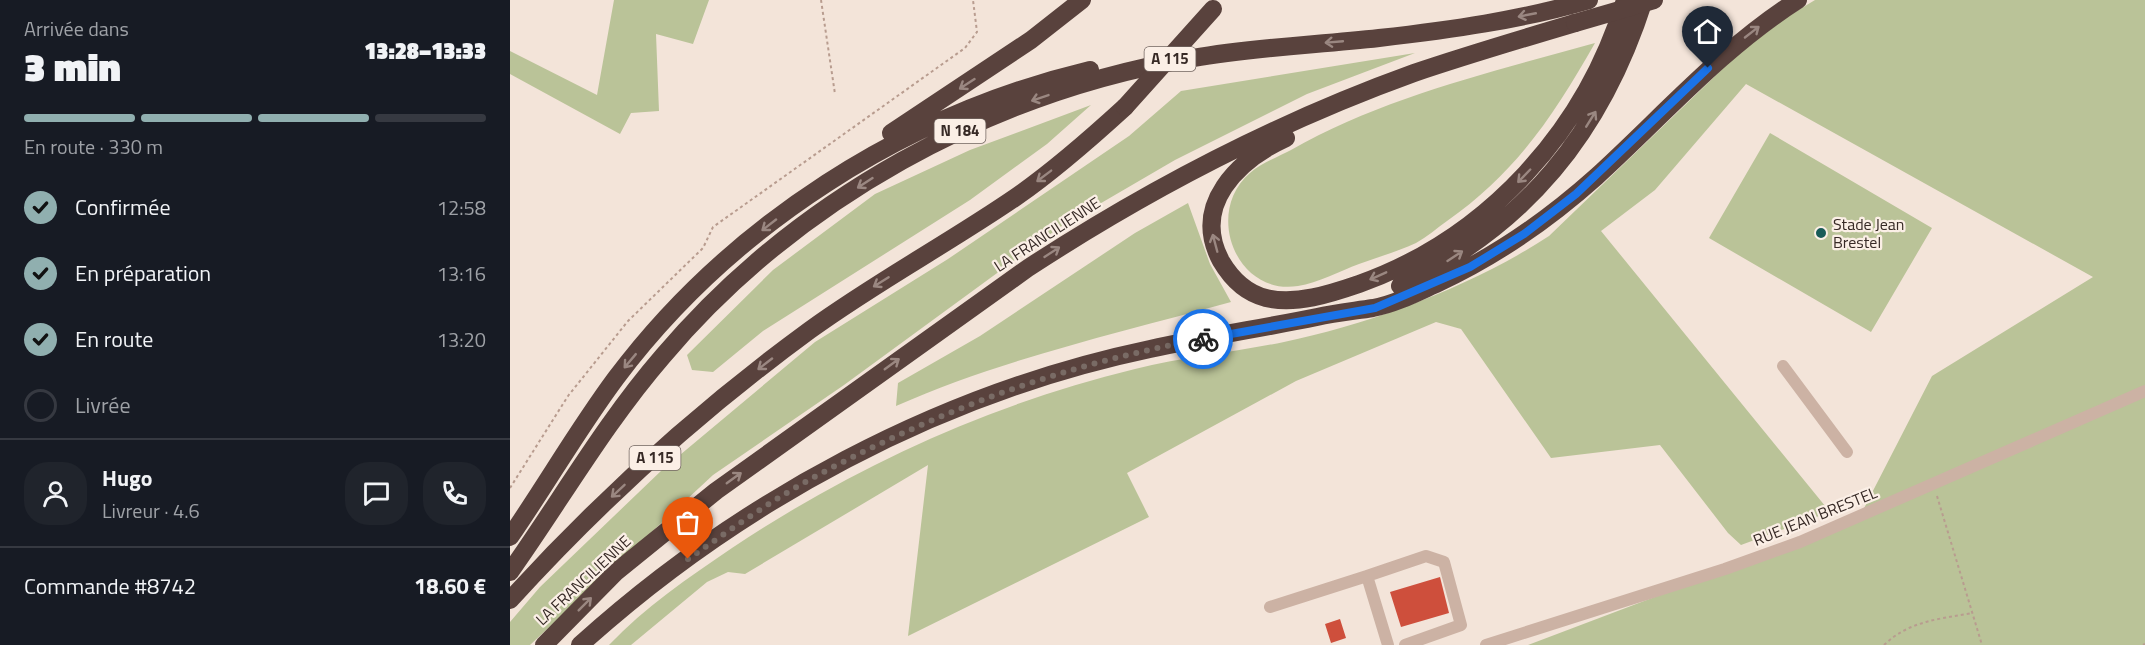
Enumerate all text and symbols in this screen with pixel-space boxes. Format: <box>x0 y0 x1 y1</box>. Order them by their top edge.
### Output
pin <box>1682 6 1733 68</box>
one-way arrow <box>1518 10 1537 21</box>
text: Arrivée dans <box>24 13 129 44</box>
icon: home <box>1691 15 1724 48</box>
one-way arrow <box>1743 26 1759 39</box>
text: 13:28–13:33 <box>364 34 486 68</box>
text: 3 min <box>24 37 121 96</box>
one-way arrow <box>1324 37 1344 48</box>
road number: A 115 <box>1144 47 1196 71</box>
one-way arrow <box>959 78 975 90</box>
one-way arrow <box>1031 93 1050 104</box>
one-way arrow <box>1586 111 1598 128</box>
road number: N 184 <box>934 119 986 143</box>
text: En route · 330 m <box>24 131 163 162</box>
one-way arrow <box>1517 169 1531 184</box>
one-way arrow <box>1037 170 1053 182</box>
one-way arrow <box>857 177 874 189</box>
text: Confirmée <box>75 190 171 224</box>
street label: LA FRANCILIENNE <box>989 190 1105 278</box>
icon: check <box>24 191 57 224</box>
text: 12:58 <box>437 192 486 223</box>
place label: Stade Jean Brestel <box>1833 212 1904 254</box>
one-way arrow <box>761 219 777 231</box>
marker: Stade Jean Brestel <box>1814 226 1828 240</box>
one-way arrow <box>1209 234 1220 253</box>
one-way arrow <box>1043 246 1059 258</box>
one-way arrow <box>1447 250 1464 263</box>
text: En préparation <box>75 256 211 290</box>
icon: check <box>24 257 57 290</box>
text: 13:16 <box>437 258 486 289</box>
one-way arrow <box>1370 271 1388 282</box>
one-way arrow <box>873 277 890 289</box>
courier <box>1173 309 1233 369</box>
text: En route <box>75 322 153 356</box>
icon: check <box>24 323 57 356</box>
icon: bike <box>1187 323 1220 356</box>
text: 13:20 <box>437 324 486 355</box>
one-way arrow <box>623 353 637 368</box>
one-way arrow <box>757 357 773 370</box>
one-way arrow <box>884 358 900 371</box>
text: Livrée <box>75 388 131 422</box>
road number: A 115 <box>630 446 680 470</box>
text: Hugo <box>102 461 153 495</box>
button: person <box>24 462 87 525</box>
button: chat <box>345 462 408 525</box>
button: phone <box>423 462 486 525</box>
one-way arrow <box>725 472 741 485</box>
street label: RUE JEAN BRESTEL <box>1749 480 1881 552</box>
one-way arrow <box>610 484 625 499</box>
text: Livreur · 4.6 <box>102 495 200 526</box>
pin <box>662 497 713 559</box>
icon: bag <box>671 506 704 539</box>
street label: LA FRANCILIENNE <box>530 529 636 631</box>
text: Commande #8742 <box>24 569 196 603</box>
text: 18.60 € <box>414 569 486 603</box>
one-way arrow <box>577 596 592 611</box>

